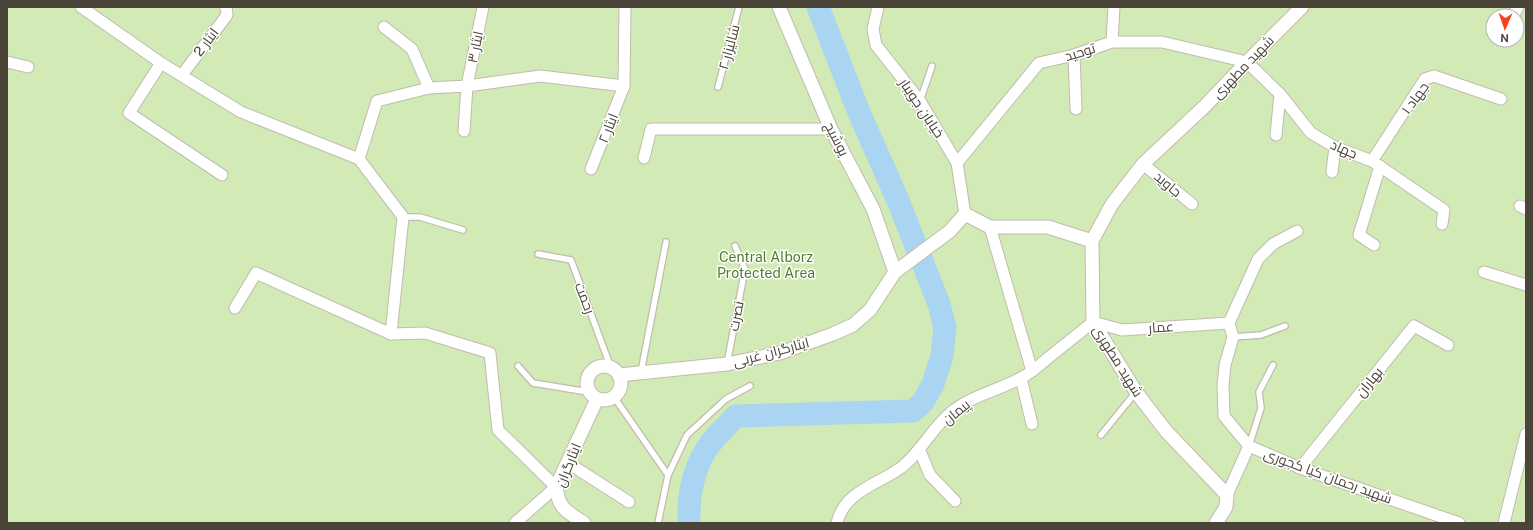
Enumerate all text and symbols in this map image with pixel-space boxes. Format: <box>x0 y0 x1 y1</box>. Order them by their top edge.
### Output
north arrow <box>1485 8 1525 48</box>
street label: شالیزار ۲ <box>715 23 743 71</box>
street label: ایثار 2 <box>190 25 222 59</box>
street label: ایثار ۳ <box>464 30 486 64</box>
street label: شهید مطهری <box>1209 32 1277 102</box>
text: N <box>1500 32 1509 44</box>
street label: توحید <box>1063 40 1098 64</box>
street label: خیابان جویبار <box>896 74 948 141</box>
street label: جهاد ۱ <box>1398 79 1432 117</box>
street label: ایثار ۲ <box>595 111 621 145</box>
street label: یوشیج <box>821 119 852 159</box>
street label: جهاد <box>1328 136 1360 162</box>
street label: جاوید <box>1151 168 1185 200</box>
park label: Central Alborz Protected Area <box>717 249 815 281</box>
street label: رحمت <box>572 280 598 316</box>
street label: نصرت <box>725 300 747 332</box>
street label: عمار <box>1147 318 1174 336</box>
street label: شهید مطهری <box>1090 322 1146 400</box>
street label: ایثارگران غربی <box>731 334 811 370</box>
street label: بهاران <box>1352 364 1386 400</box>
street label: پیمان <box>939 396 974 429</box>
street label: ایثارگران <box>552 441 584 489</box>
street label: شهید رحمان کیا کجوری <box>1262 445 1394 507</box>

